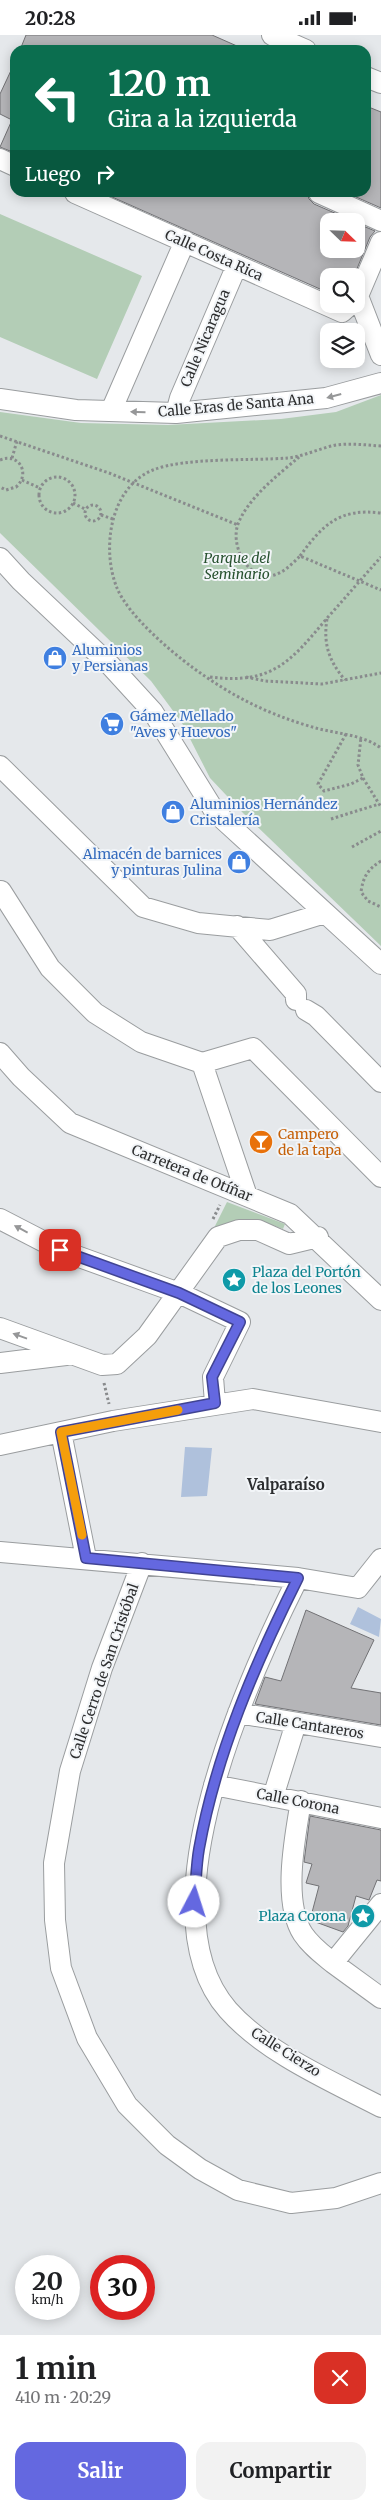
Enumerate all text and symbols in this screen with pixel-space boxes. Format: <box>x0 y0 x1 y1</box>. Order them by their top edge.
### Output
text: 20:28 <box>25 6 76 30</box>
text: 120 m <box>108 62 211 106</box>
icon: left <box>25 65 90 130</box>
text: Gira a la izquierda <box>108 105 297 133</box>
icon: right <box>91 160 119 188</box>
text: Luego <box>25 162 81 186</box>
north arrow <box>320 213 365 257</box>
map controls <box>320 213 365 368</box>
street label: Calle Costa Rica <box>162 225 266 285</box>
button: search <box>320 268 365 313</box>
street label: Calle Nicaragua <box>176 286 234 390</box>
button: layers <box>320 323 365 368</box>
street label: Calle Eras de Santa Ana <box>157 389 315 421</box>
one-way arrow <box>326 392 341 400</box>
one-way arrow <box>129 408 145 416</box>
park label: Parque del Seminario <box>204 549 270 583</box>
place label: Aluminios y Persianas <box>71 641 148 675</box>
shop icon: Aluminios y Persianas <box>42 645 68 671</box>
place label: Gámez Mellado "Aves y Huevos" <box>130 707 237 741</box>
supermarket icon: Gámez Mellado "Aves y Huevos" <box>99 711 125 737</box>
place label: Aluminios Hernández Cristalería <box>189 795 338 829</box>
shop icon: Aluminios Hernández Cristalería <box>160 799 186 825</box>
place label: Almacén de barnices y pinturas Julina <box>82 845 222 879</box>
shop icon: Almacén de barnices y pinturas Julina <box>226 849 252 875</box>
place label: Campero de la tapa <box>278 1125 342 1159</box>
bar icon: Campero de la tapa <box>248 1129 274 1155</box>
street label: Carretera de Otíñar <box>129 1141 255 1205</box>
one-way arrow <box>14 1225 27 1234</box>
pin <box>39 1229 81 1271</box>
icon: arrive <box>46 1236 74 1264</box>
place label: Plaza del Portón de los Leones <box>252 1263 361 1297</box>
place icon: Plaza del Portón de los Leones <box>221 1267 247 1293</box>
one-way arrow <box>12 1332 27 1340</box>
district label: Valparaíso <box>246 1475 325 1494</box>
street label: Calle Cerro de San Cristóbal <box>65 1580 143 1761</box>
street label: Calle Cantareros <box>255 1708 365 1742</box>
street label: Calle Corona <box>255 1784 341 1818</box>
position arrow <box>167 1875 219 1927</box>
place icon: Plaza Corona <box>350 1903 376 1929</box>
place label: Plaza Corona <box>259 1907 346 1925</box>
street label: Calle Cierzo <box>248 2023 324 2081</box>
speed limit sign: 30 <box>90 2255 155 2320</box>
text: 20 <box>32 2265 63 2297</box>
text: km/h <box>32 2292 63 2307</box>
text: 1 min <box>15 2349 97 2387</box>
button: close <box>314 2352 366 2404</box>
text: 410 m · 20:29 <box>15 2387 111 2407</box>
button: Salir <box>15 2442 186 2500</box>
button: Compartir <box>196 2442 366 2500</box>

